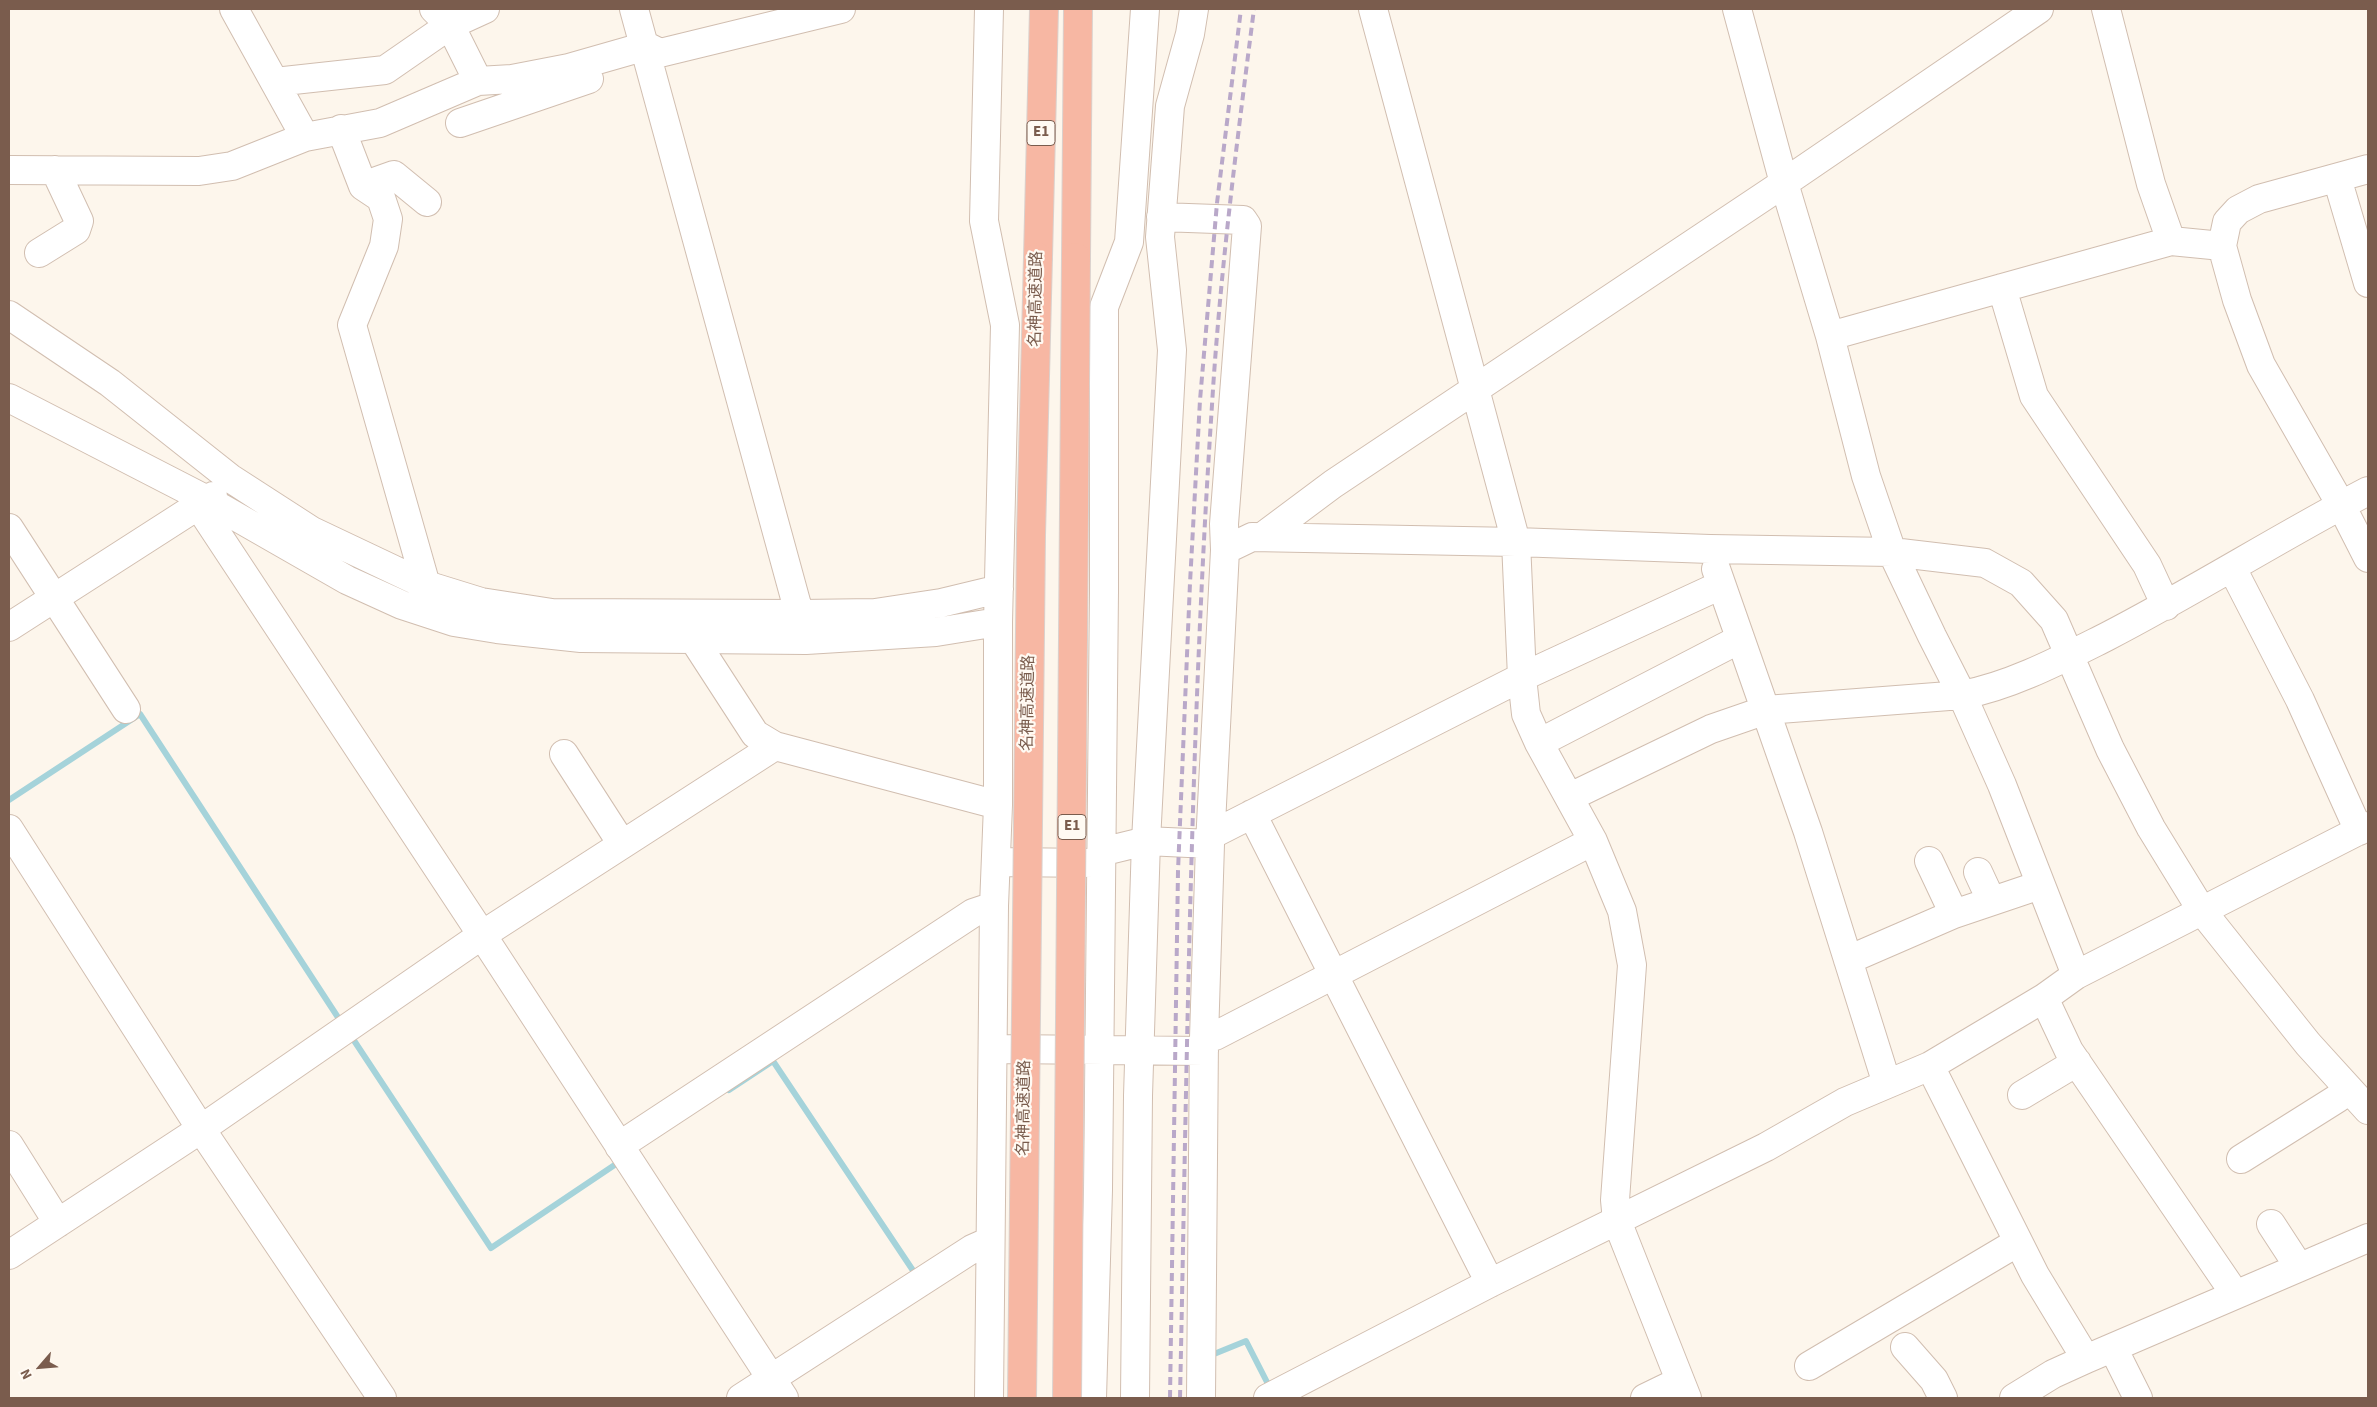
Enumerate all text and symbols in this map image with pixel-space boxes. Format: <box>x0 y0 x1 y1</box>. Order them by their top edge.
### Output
road number: E1 <box>1027 120 1055 146</box>
street label: 名神高速道路 <box>1027 251 1047 347</box>
street label: 名神高速道路 <box>1019 655 1039 751</box>
road number: E1 <box>1058 814 1086 840</box>
street label: 名神高速道路 <box>1015 1060 1035 1156</box>
north arrow <box>15 1342 65 1392</box>
text: N <box>16 1365 38 1382</box>

